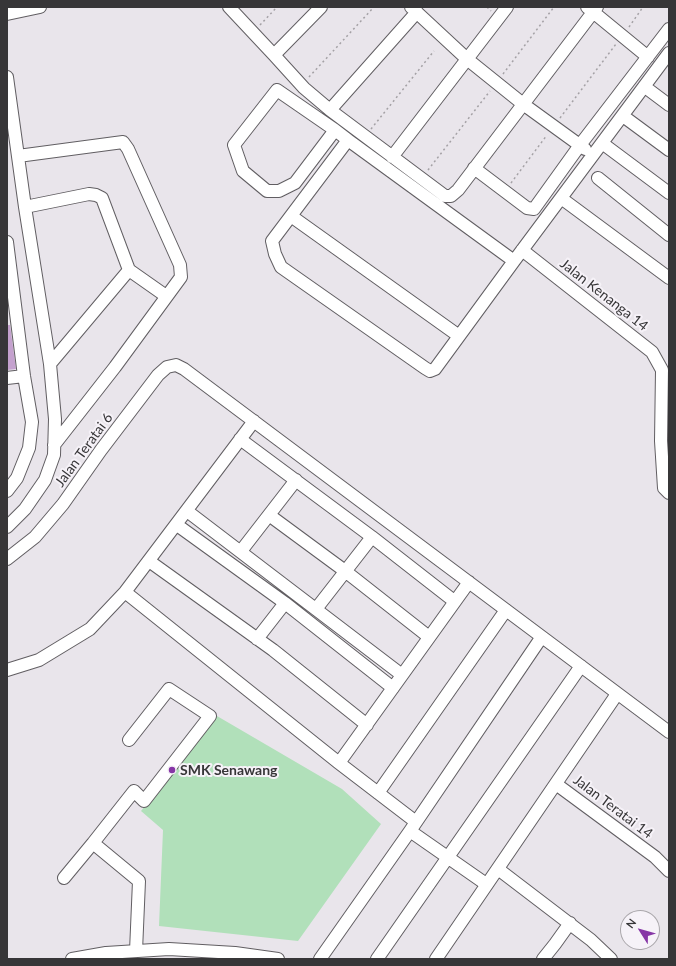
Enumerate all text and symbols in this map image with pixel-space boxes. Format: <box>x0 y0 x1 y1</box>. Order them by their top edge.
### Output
street label: Jalan Kenanga 14 <box>557 255 651 335</box>
street label: Jalan Teratai 6 <box>52 410 116 490</box>
place label: SMK Senawang <box>180 762 278 778</box>
marker: SMK Senawang <box>167 765 177 775</box>
street label: Jalan Teratai 14 <box>570 772 656 842</box>
north arrow <box>620 910 660 950</box>
text: N <box>623 916 639 930</box>

